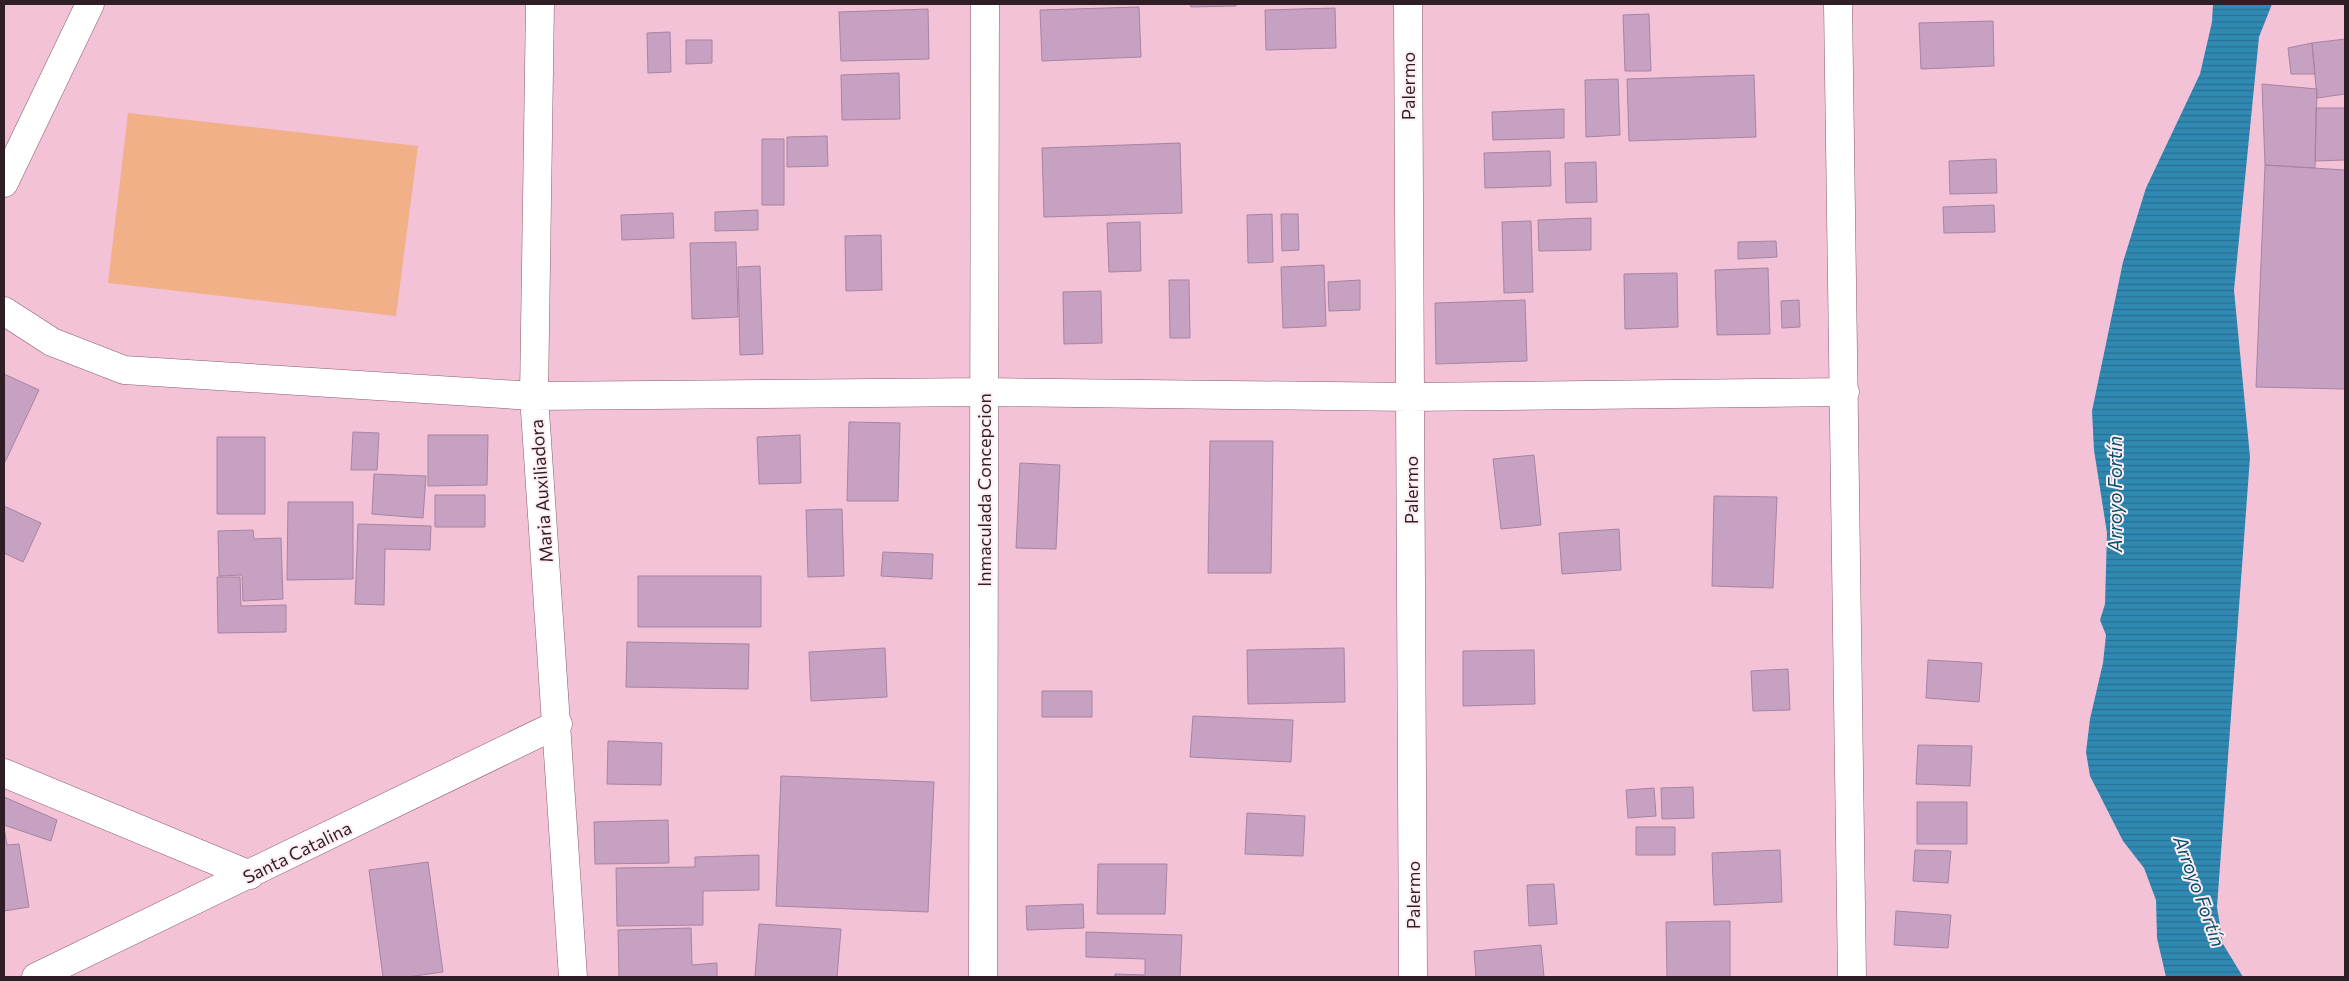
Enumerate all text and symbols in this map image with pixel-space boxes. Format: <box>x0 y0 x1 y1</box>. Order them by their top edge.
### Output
street label: Palermo <box>1397 52 1419 120</box>
street label: Inmaculada Concepcion <box>973 393 995 587</box>
street label: Maria Auxiliadora <box>525 418 557 564</box>
water label: Arroyo Fortín <box>2103 436 2126 553</box>
street label: Palermo <box>1400 456 1422 524</box>
street label: Santa Catalina <box>239 816 355 888</box>
water label: Arroyo Fortín <box>2169 831 2231 950</box>
street label: Palermo <box>1402 861 1424 929</box>

